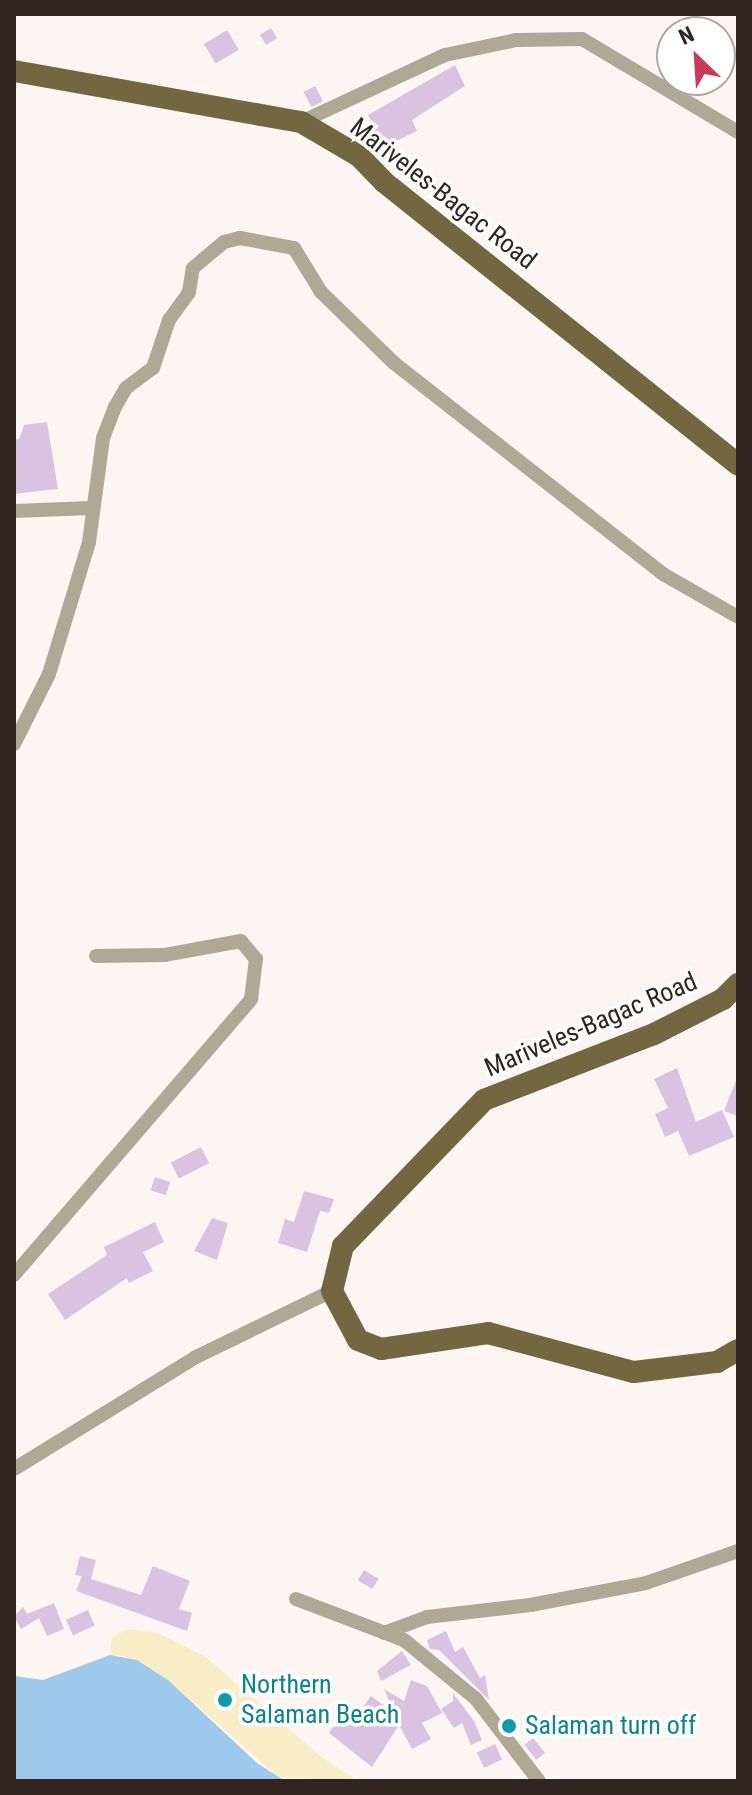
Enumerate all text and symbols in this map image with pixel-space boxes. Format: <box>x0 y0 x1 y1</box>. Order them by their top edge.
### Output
north arrow <box>656 16 736 96</box>
text: N <box>675 21 698 50</box>
street label: Mariveles-Bagac Road <box>344 112 542 276</box>
street label: Mariveles-Bagac Road <box>480 966 702 1084</box>
place label: Northern Salaman Beach <box>241 1669 399 1730</box>
marker: Northern Salaman Beach <box>216 1691 234 1709</box>
place label: Salaman turn off <box>525 1710 696 1742</box>
marker: Salaman turn off <box>500 1717 518 1735</box>

